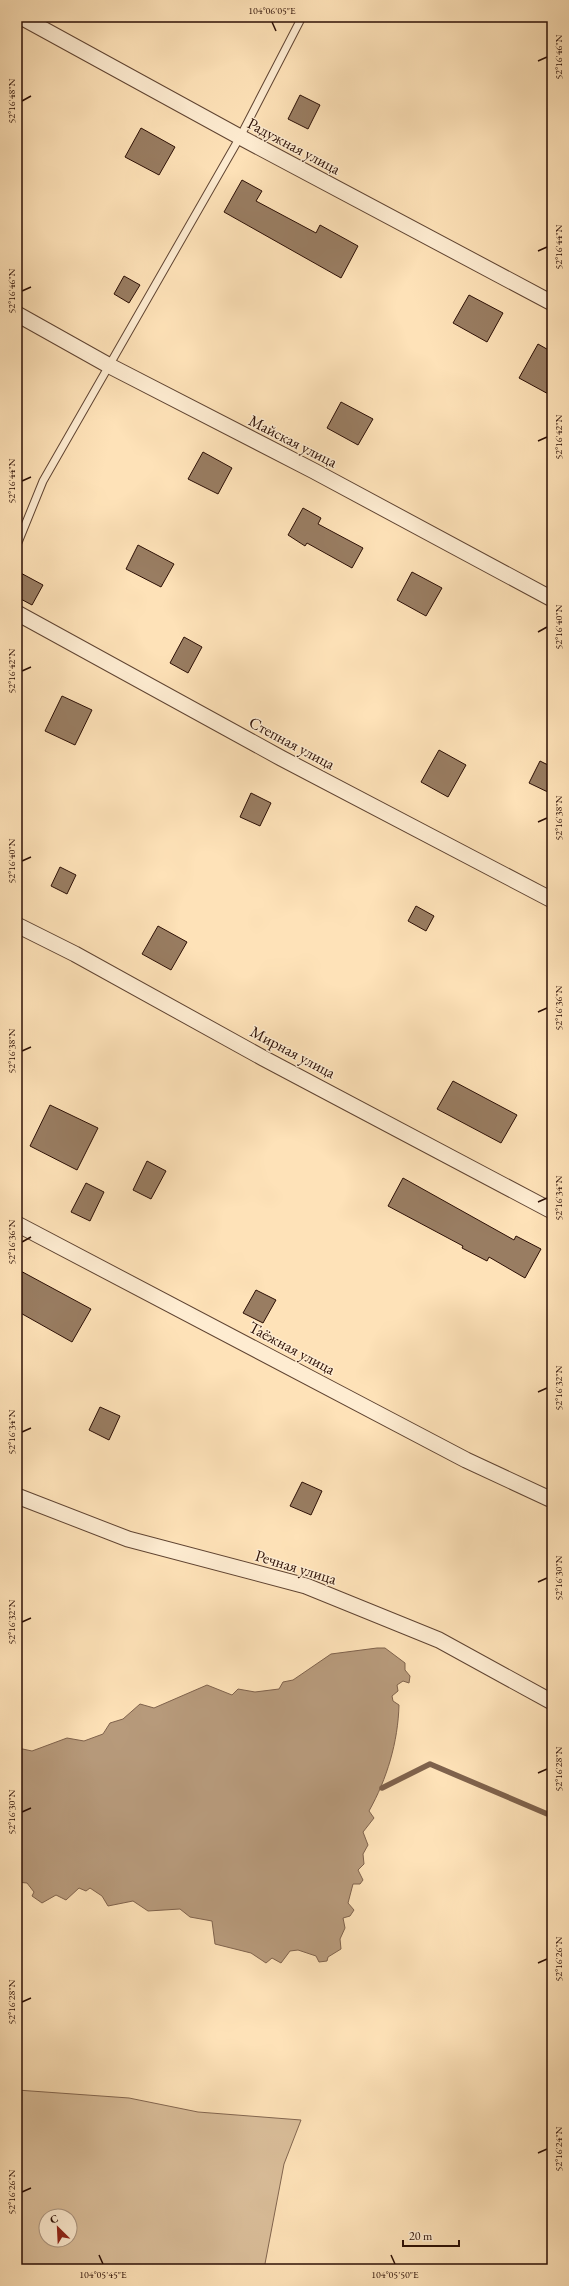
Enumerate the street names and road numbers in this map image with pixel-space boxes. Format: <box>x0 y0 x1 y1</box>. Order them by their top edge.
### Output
street label: Радужная улица <box>244 113 345 180</box>
street label: Майская улица <box>245 410 341 473</box>
street label: Степная улица <box>245 712 339 775</box>
street label: Мирная улица <box>247 1021 340 1084</box>
street label: Таёжная улица <box>245 1316 339 1380</box>
street label: Речная улица <box>253 1545 340 1589</box>

